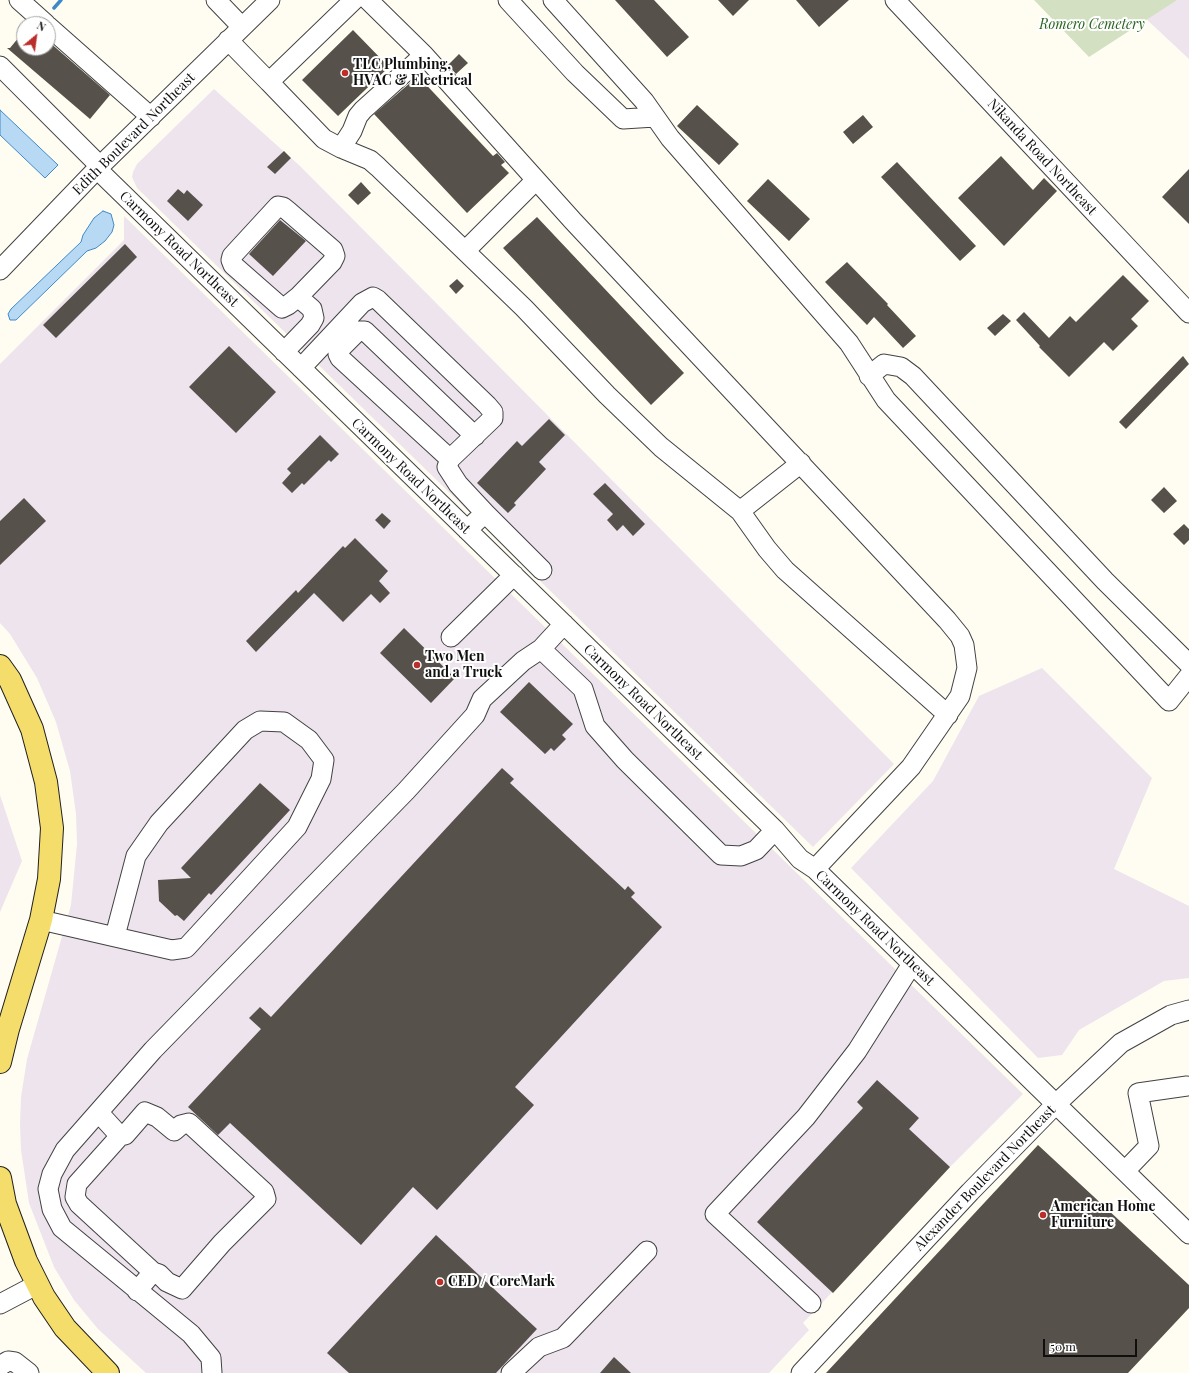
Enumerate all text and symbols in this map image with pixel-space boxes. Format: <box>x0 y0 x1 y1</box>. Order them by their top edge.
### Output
north arrow <box>16 16 56 56</box>
text: N <box>34 17 49 34</box>
park label: Romero Cemetery <box>1039 17 1145 33</box>
place label: TLC Plumbing, HVAC & Electrical <box>353 57 472 90</box>
marker: TLC Plumbing, HVAC & Electrical <box>340 68 350 78</box>
street label: Edith Boulevard Northeast <box>69 69 199 199</box>
street label: Nikanda Road Northeast <box>984 95 1100 219</box>
street label: Carmony Road Northeast <box>116 188 242 310</box>
street label: Carmony Road Northeast <box>348 415 474 537</box>
street label: Carmony Road Northeast <box>580 641 706 763</box>
place label: Two Men and a Truck <box>425 649 503 682</box>
marker: Two Men and a Truck <box>412 660 422 670</box>
street label: Carmony Road Northeast <box>812 867 938 989</box>
street label: Alexander Boulevard Northeast <box>911 1102 1059 1254</box>
place label: American Home Furniture <box>1051 1199 1156 1232</box>
marker: American Home Furniture <box>1038 1210 1048 1220</box>
place label: CED / CoreMark <box>448 1274 555 1290</box>
marker: CED / CoreMark <box>435 1277 445 1287</box>
scale bar <box>1045 1331 1139 1357</box>
text: 50 m <box>1050 1338 1076 1354</box>

